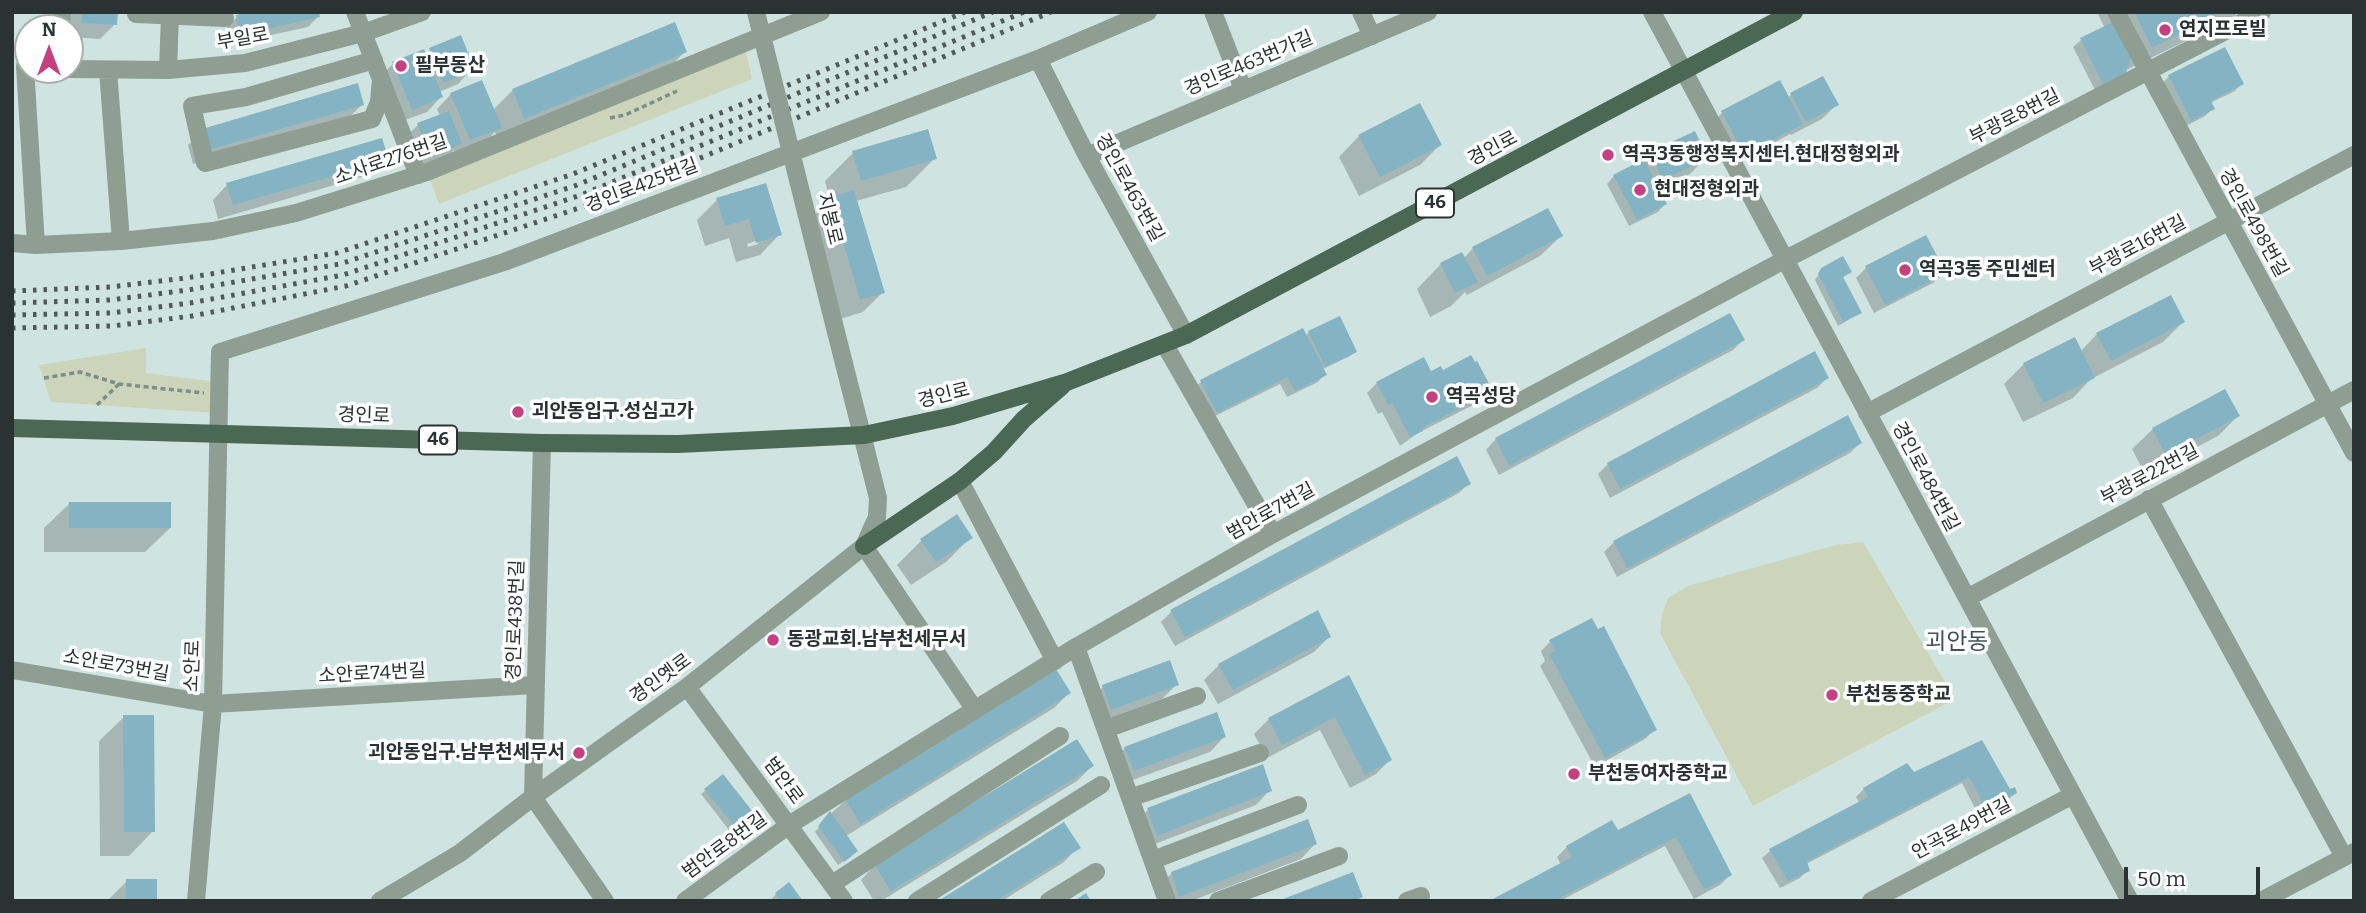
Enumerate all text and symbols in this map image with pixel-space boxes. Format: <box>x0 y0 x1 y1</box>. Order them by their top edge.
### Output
north arrow <box>14 14 84 84</box>
text: N <box>42 18 56 41</box>
place label: 연지프로빌 <box>2179 19 2266 41</box>
marker: 연지프로빌 <box>2157 22 2173 38</box>
street label: 부일로 <box>215 23 271 55</box>
street label: 경인로463번가길 <box>1181 27 1317 101</box>
place label: 필부동산 <box>415 55 485 77</box>
marker: 필부동산 <box>393 58 409 74</box>
street label: 부광로8번길 <box>1966 84 2064 150</box>
street label: 경인로 <box>1464 127 1522 171</box>
street label: 소사로276번길 <box>332 130 450 190</box>
street label: 경인로463번길 <box>1090 130 1168 246</box>
place label: 역곡3동행정복지센터.현대정형외과 <box>1622 144 1900 166</box>
marker: 역곡3동행정복지센터.현대정형외과 <box>1600 147 1616 163</box>
street label: 경인로425번길 <box>582 154 702 218</box>
street label: 경인로498번길 <box>2214 165 2292 281</box>
place label: 현대정형외과 <box>1654 179 1759 201</box>
marker: 현대정형외과 <box>1632 182 1648 198</box>
road number: 46 <box>1416 188 1454 218</box>
street label: 지봉로 <box>812 191 846 247</box>
street label: 부광로16번길 <box>2086 211 2190 281</box>
place label: 역곡3동 주민센터 <box>1919 259 2056 281</box>
marker: 역곡3동 주민센터 <box>1897 262 1913 278</box>
street label: 경인로 <box>916 379 972 413</box>
place label: 역곡성당 <box>1446 386 1516 408</box>
marker: 역곡성당 <box>1424 389 1440 405</box>
place label: 괴안동입구.성심고가 <box>532 401 694 423</box>
street label: 경인로 <box>337 404 391 428</box>
marker: 괴안동입구.성심고가 <box>510 404 526 420</box>
street label: 경인로484번길 <box>1887 418 1963 536</box>
road number: 46 <box>419 426 457 454</box>
street label: 부광로22번길 <box>2097 440 2203 510</box>
street label: 범안로7번길 <box>1223 479 1319 545</box>
street label: 경인로438번길 <box>502 559 530 681</box>
place label: 동광교회.남부천세무서 <box>787 629 966 651</box>
district label: 괴안동 <box>1925 629 1989 657</box>
marker: 동광교회.남부천세무서 <box>765 632 781 648</box>
street label: 소안로 <box>181 639 205 693</box>
street label: 소안로73번길 <box>61 645 171 687</box>
street label: 경인옛로 <box>626 649 696 709</box>
street label: 소안로74번길 <box>318 660 426 688</box>
place label: 부천동중학교 <box>1846 684 1951 706</box>
marker: 부천동중학교 <box>1824 687 1840 703</box>
place label: 괴안동입구.남부천세무서 <box>368 742 565 764</box>
marker: 괴안동입구.남부천세무서 <box>571 745 587 761</box>
street label: 범안로 <box>758 753 808 809</box>
place label: 부천동여자중학교 <box>1588 763 1728 785</box>
marker: 부천동여자중학교 <box>1566 766 1582 782</box>
street label: 안곡로49번길 <box>1908 793 2016 865</box>
street label: 범안로8번길 <box>678 808 772 884</box>
scale bar <box>2128 853 2264 897</box>
text: 50 m <box>2137 866 2186 892</box>

